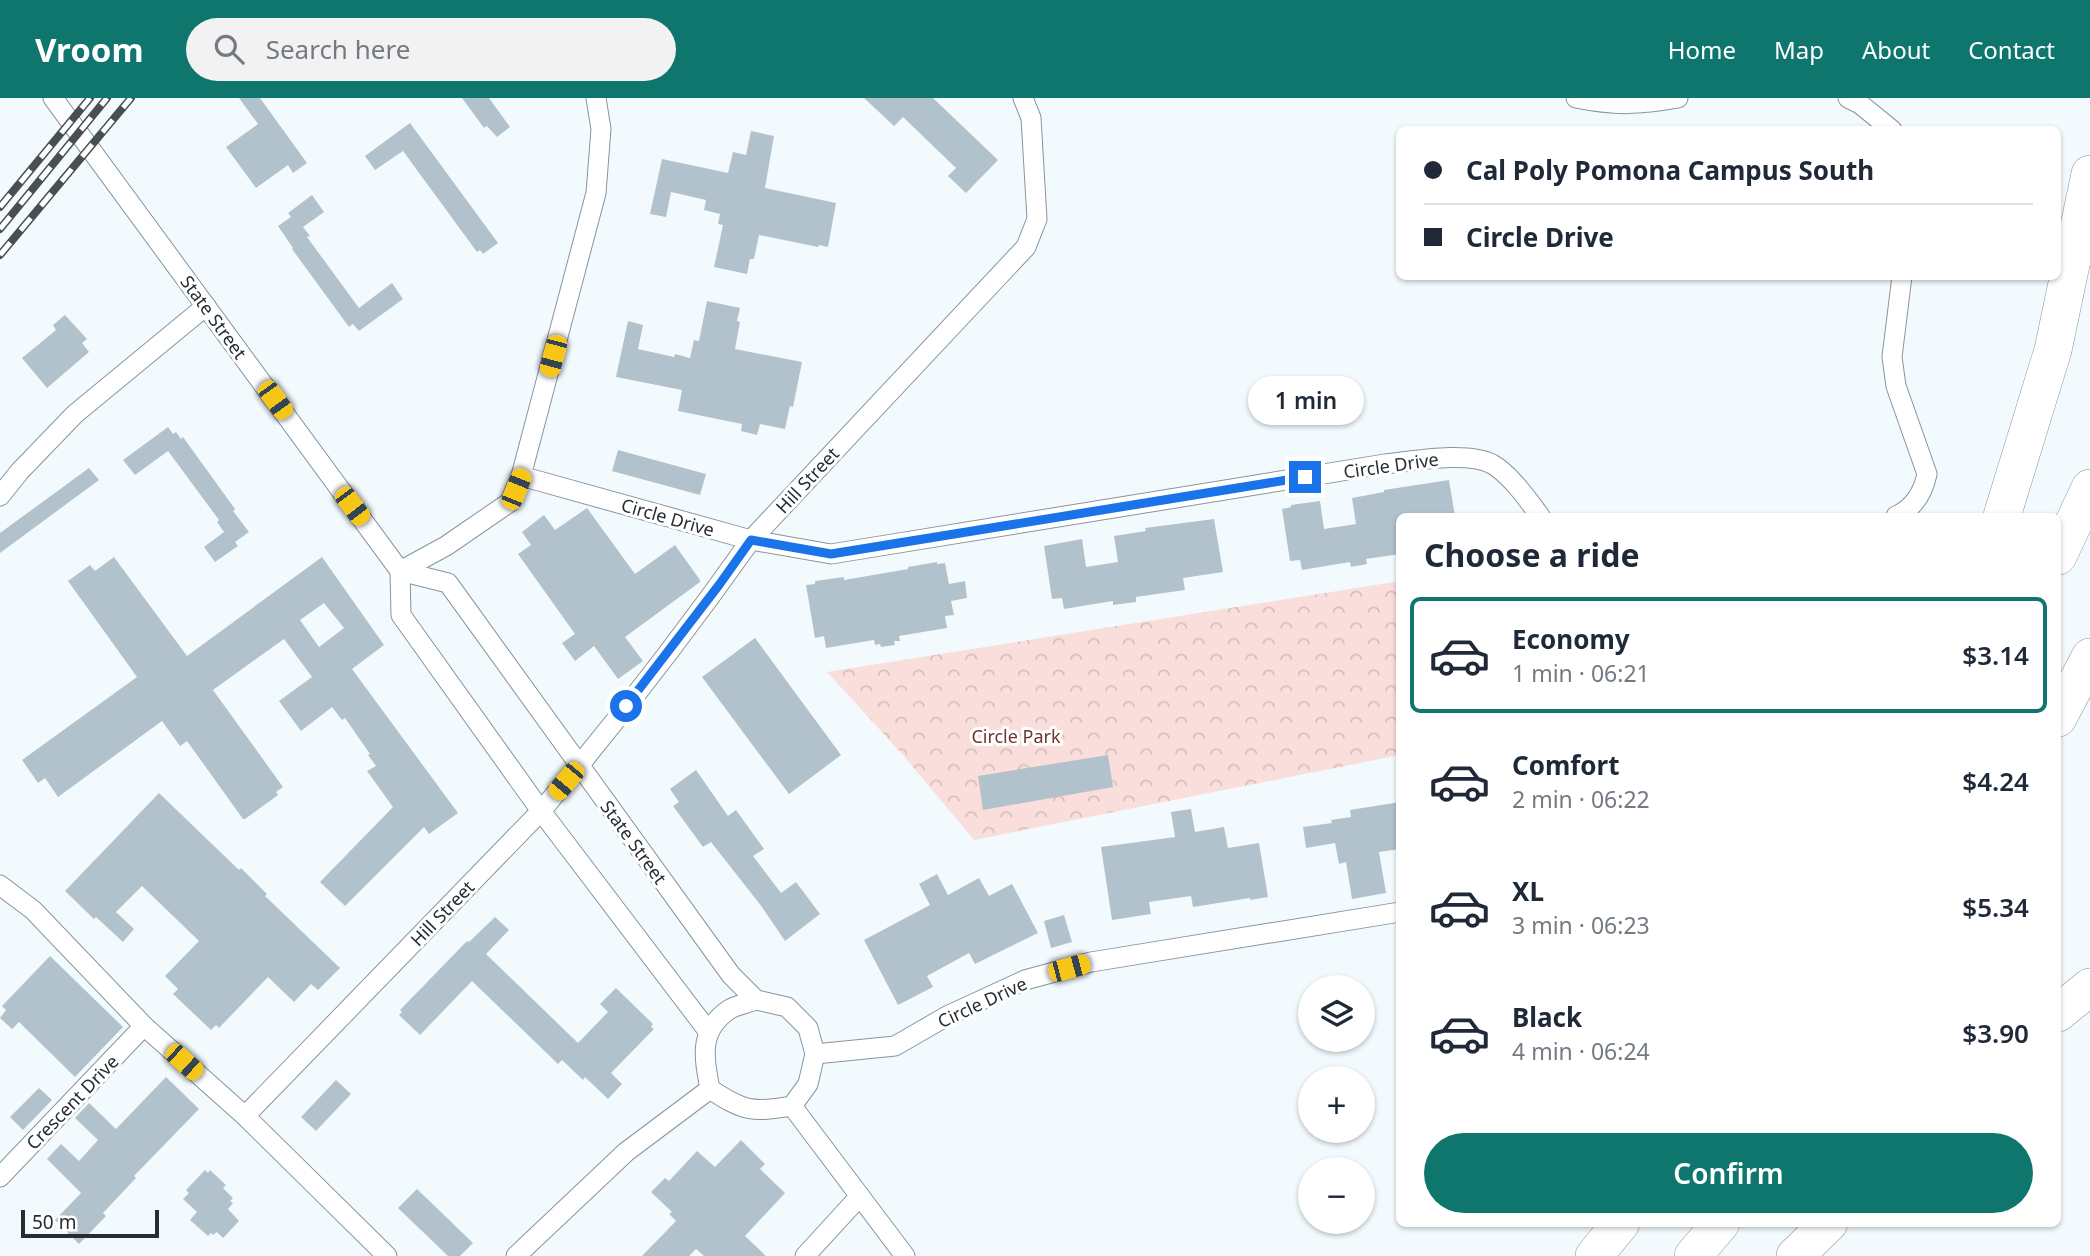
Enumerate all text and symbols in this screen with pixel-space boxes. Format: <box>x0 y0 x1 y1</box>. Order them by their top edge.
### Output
search box <box>186 18 676 81</box>
text: Vroom <box>35 27 144 72</box>
icon: search <box>210 30 248 68</box>
text: Search here <box>266 31 410 67</box>
text: Home <box>1668 33 1736 66</box>
text: Map <box>1774 33 1824 66</box>
text: About <box>1862 33 1930 66</box>
text: Contact <box>1968 33 2055 66</box>
text: Cal Poly Pomona Campus South <box>1466 152 1874 188</box>
text: Circle Drive <box>1466 219 1614 255</box>
street label: State Street <box>175 270 253 364</box>
car <box>538 333 569 379</box>
callout: 1 min <box>1247 376 1363 424</box>
car <box>255 377 296 423</box>
text: 1 min <box>1275 384 1337 416</box>
street label: Hill Street <box>770 441 844 518</box>
street label: Circle Drive <box>1342 446 1440 484</box>
route end <box>1289 461 1321 493</box>
car <box>499 466 534 512</box>
car <box>331 483 374 529</box>
street label: Circle Drive <box>619 492 717 542</box>
text: Choose a ride <box>1424 533 1640 576</box>
text: Economy <box>1512 621 1630 657</box>
icon: car <box>1428 624 1491 687</box>
text: $3.14 <box>1962 637 2029 673</box>
text: 1 min · 06:21 <box>1512 657 1650 689</box>
route start <box>610 690 642 722</box>
park label: Circle Park <box>971 724 1061 748</box>
text: Comfort <box>1512 747 1620 783</box>
icon: car <box>1428 750 1491 813</box>
car <box>545 758 588 804</box>
text: $4.24 <box>1962 763 2029 799</box>
text: 2 min · 06:22 <box>1512 783 1650 815</box>
street label: State Street <box>595 795 673 889</box>
text: XL <box>1512 873 1544 909</box>
street label: Hill Street <box>405 875 480 951</box>
icon: car <box>1428 876 1491 939</box>
text: $5.34 <box>1962 889 2029 925</box>
text: 3 min · 06:23 <box>1512 909 1650 941</box>
car <box>1046 952 1093 984</box>
street label: Circle Drive <box>934 971 1030 1033</box>
map controls <box>1298 975 1375 1234</box>
button: layers <box>1298 975 1375 1052</box>
text: Black <box>1512 999 1582 1035</box>
icon: car <box>1428 1002 1491 1065</box>
text: $3.90 <box>1962 1015 2029 1051</box>
text: 4 min · 06:24 <box>1512 1035 1650 1067</box>
car <box>162 1040 207 1084</box>
street label: Crescent Drive <box>21 1049 123 1155</box>
button: + <box>1298 1066 1375 1143</box>
button: Confirm <box>1424 1133 2033 1213</box>
button: − <box>1298 1157 1375 1234</box>
scale bar <box>21 1207 159 1239</box>
text: 50 m <box>32 1209 76 1235</box>

